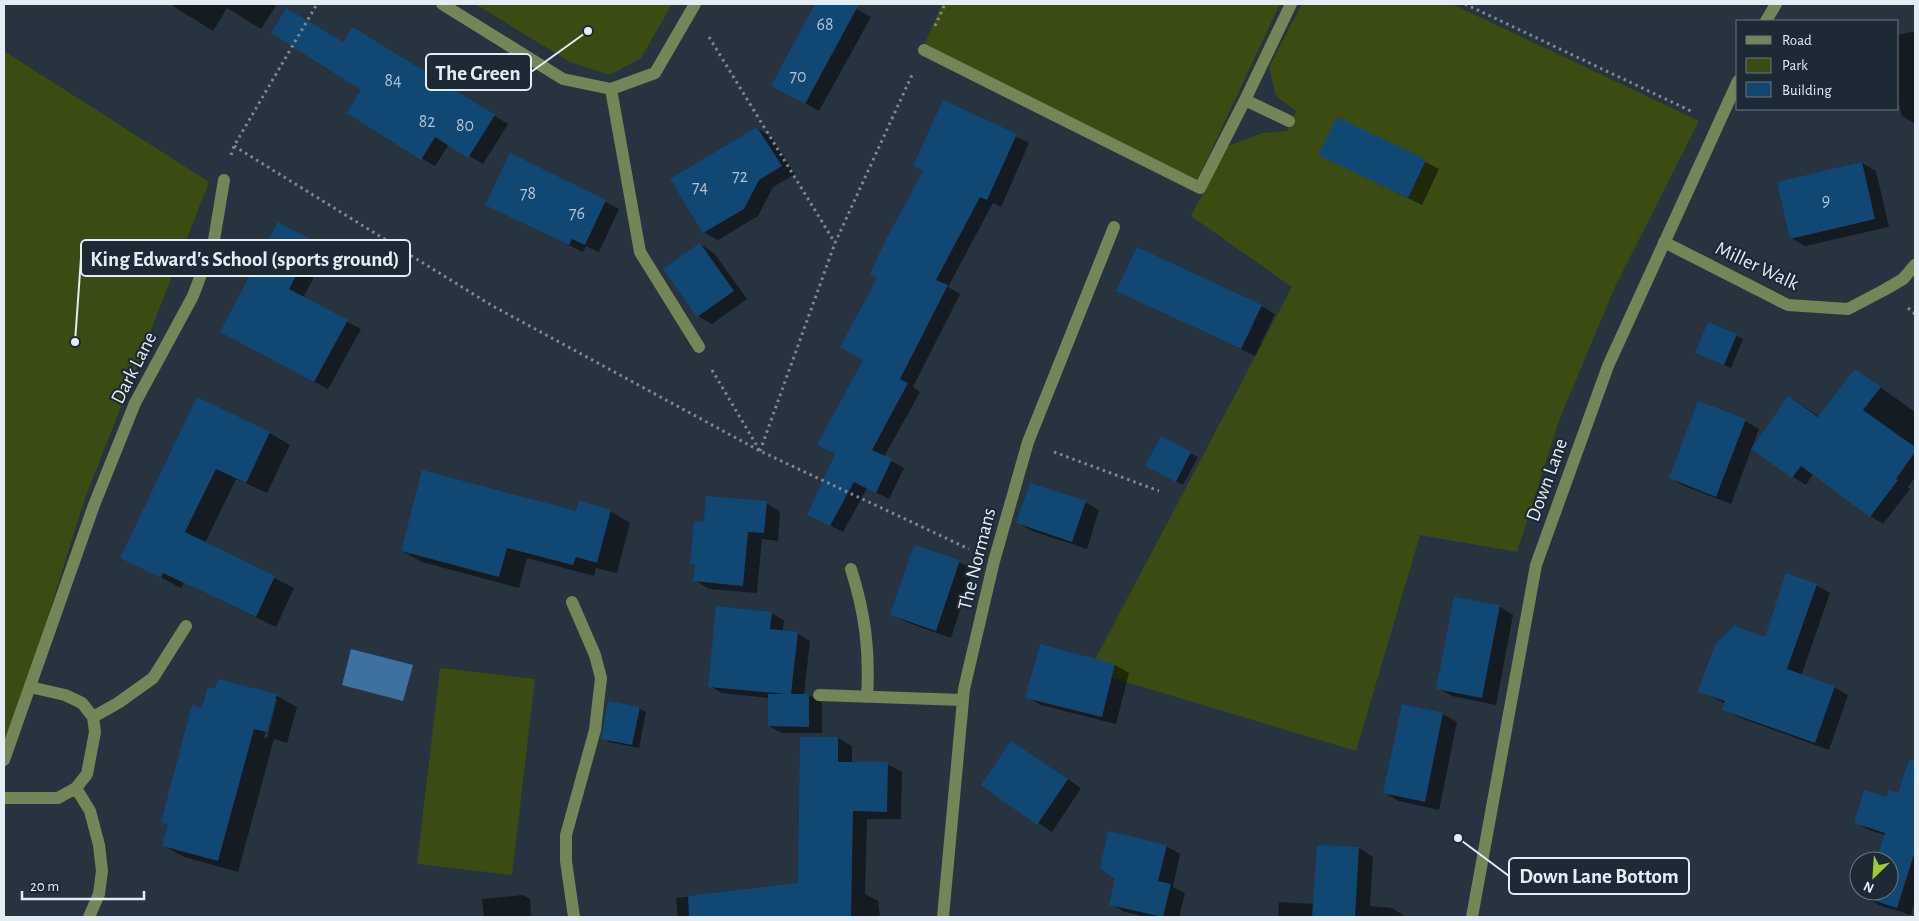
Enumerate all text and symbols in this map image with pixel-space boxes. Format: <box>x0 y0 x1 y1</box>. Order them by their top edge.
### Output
house number: 68 <box>817 16 834 34</box>
legend <box>1736 20 1899 110</box>
text: Road <box>1782 33 1812 48</box>
callout: The Green <box>426 54 531 90</box>
text: Park <box>1782 58 1808 73</box>
text: The Green <box>435 63 521 84</box>
house number: 70 <box>789 68 807 86</box>
house number: 84 <box>384 72 402 90</box>
text: Building <box>1782 83 1832 98</box>
house number: 82 <box>419 113 435 131</box>
house number: 80 <box>456 117 474 135</box>
house number: 72 <box>732 168 748 186</box>
house number: 74 <box>692 179 708 197</box>
house number: 78 <box>520 185 536 203</box>
house number: 9 <box>1822 192 1830 210</box>
house number: 76 <box>569 205 585 223</box>
street label: Miller Walk <box>1712 238 1802 294</box>
callout: King Edward's School (sports ground) <box>81 240 410 276</box>
text: King Edward's School (sports ground) <box>90 249 400 270</box>
street label: Dark Lane <box>107 329 161 407</box>
street label: Down Lane <box>1523 436 1571 524</box>
street label: The Normans <box>955 506 999 612</box>
north arrow <box>1849 851 1899 901</box>
callout: Down Lane Bottom <box>1509 858 1689 894</box>
text: Down Lane Bottom <box>1519 866 1679 887</box>
scale bar <box>22 868 145 900</box>
text: N <box>1862 878 1876 895</box>
text: 20 m <box>30 879 59 894</box>

